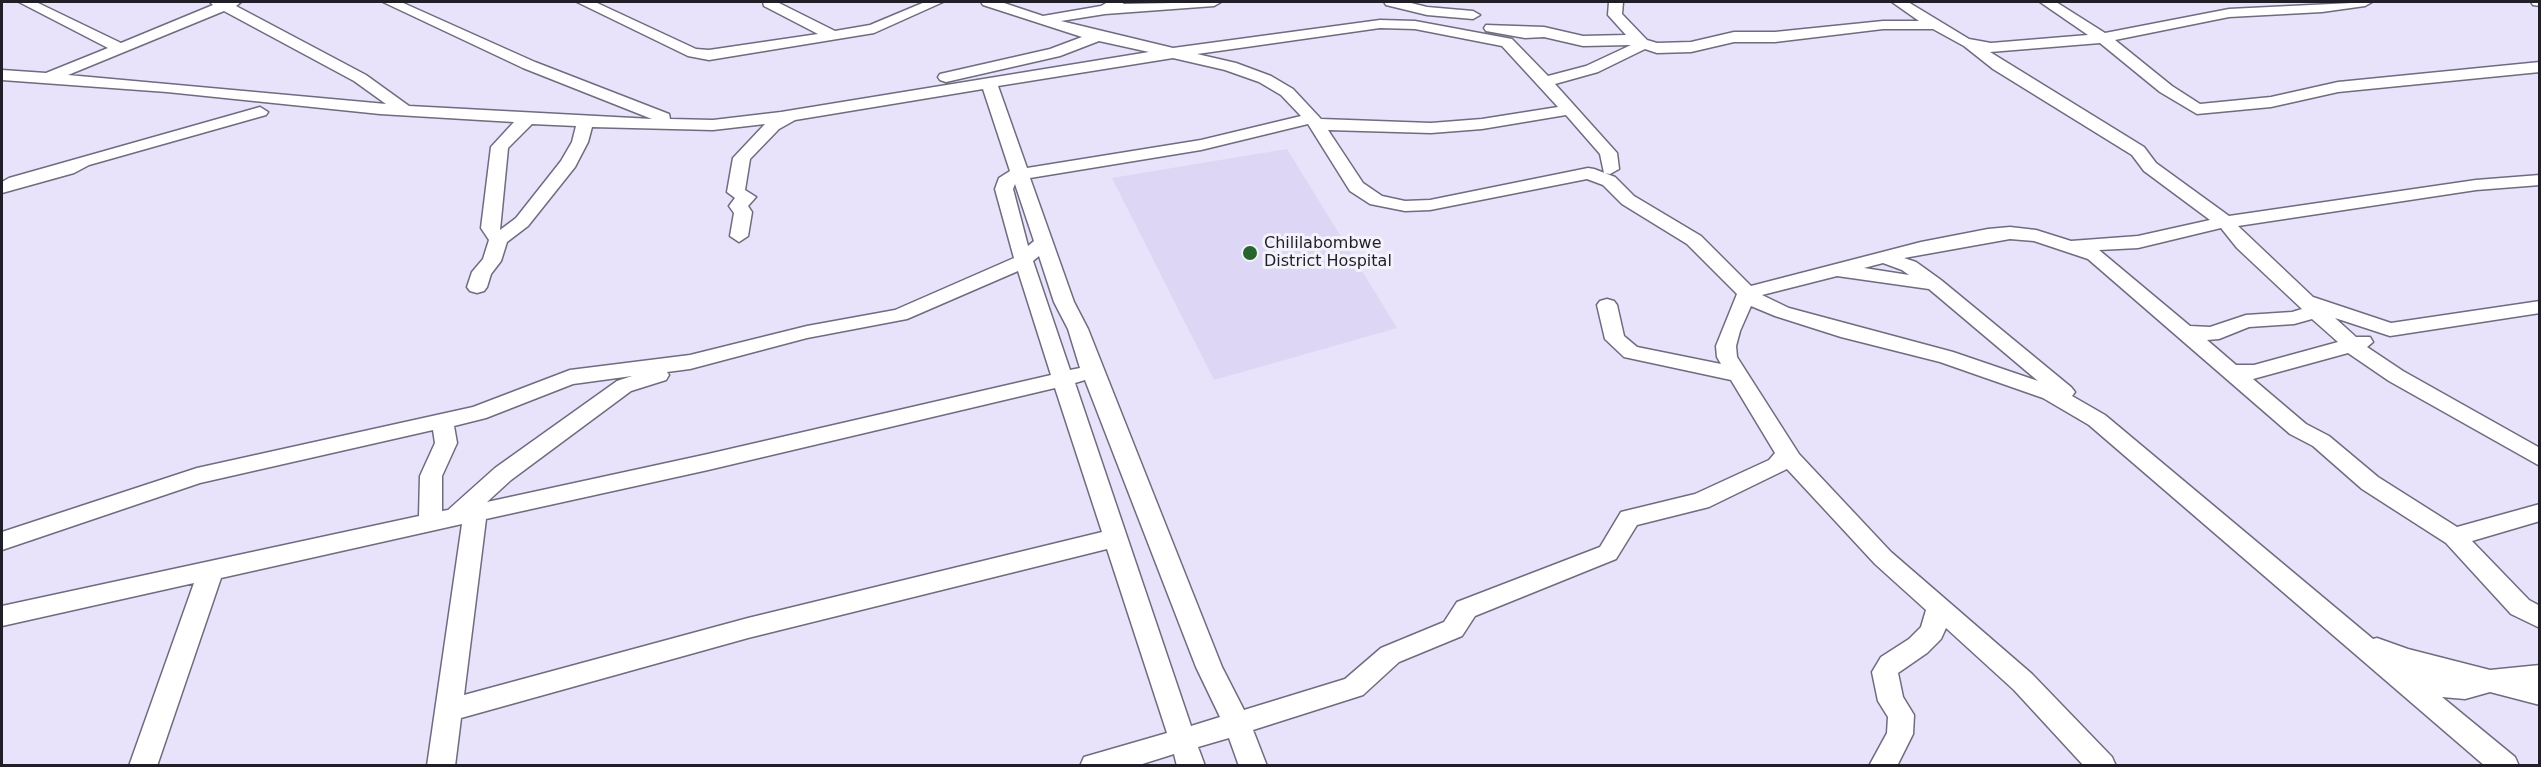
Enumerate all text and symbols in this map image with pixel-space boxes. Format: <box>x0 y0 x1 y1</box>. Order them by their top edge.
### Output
place label: Chililabombwe District Hospital <box>1264 234 1392 272</box>
marker: Chililabombwe District Hospital <box>1241 244 1259 262</box>

